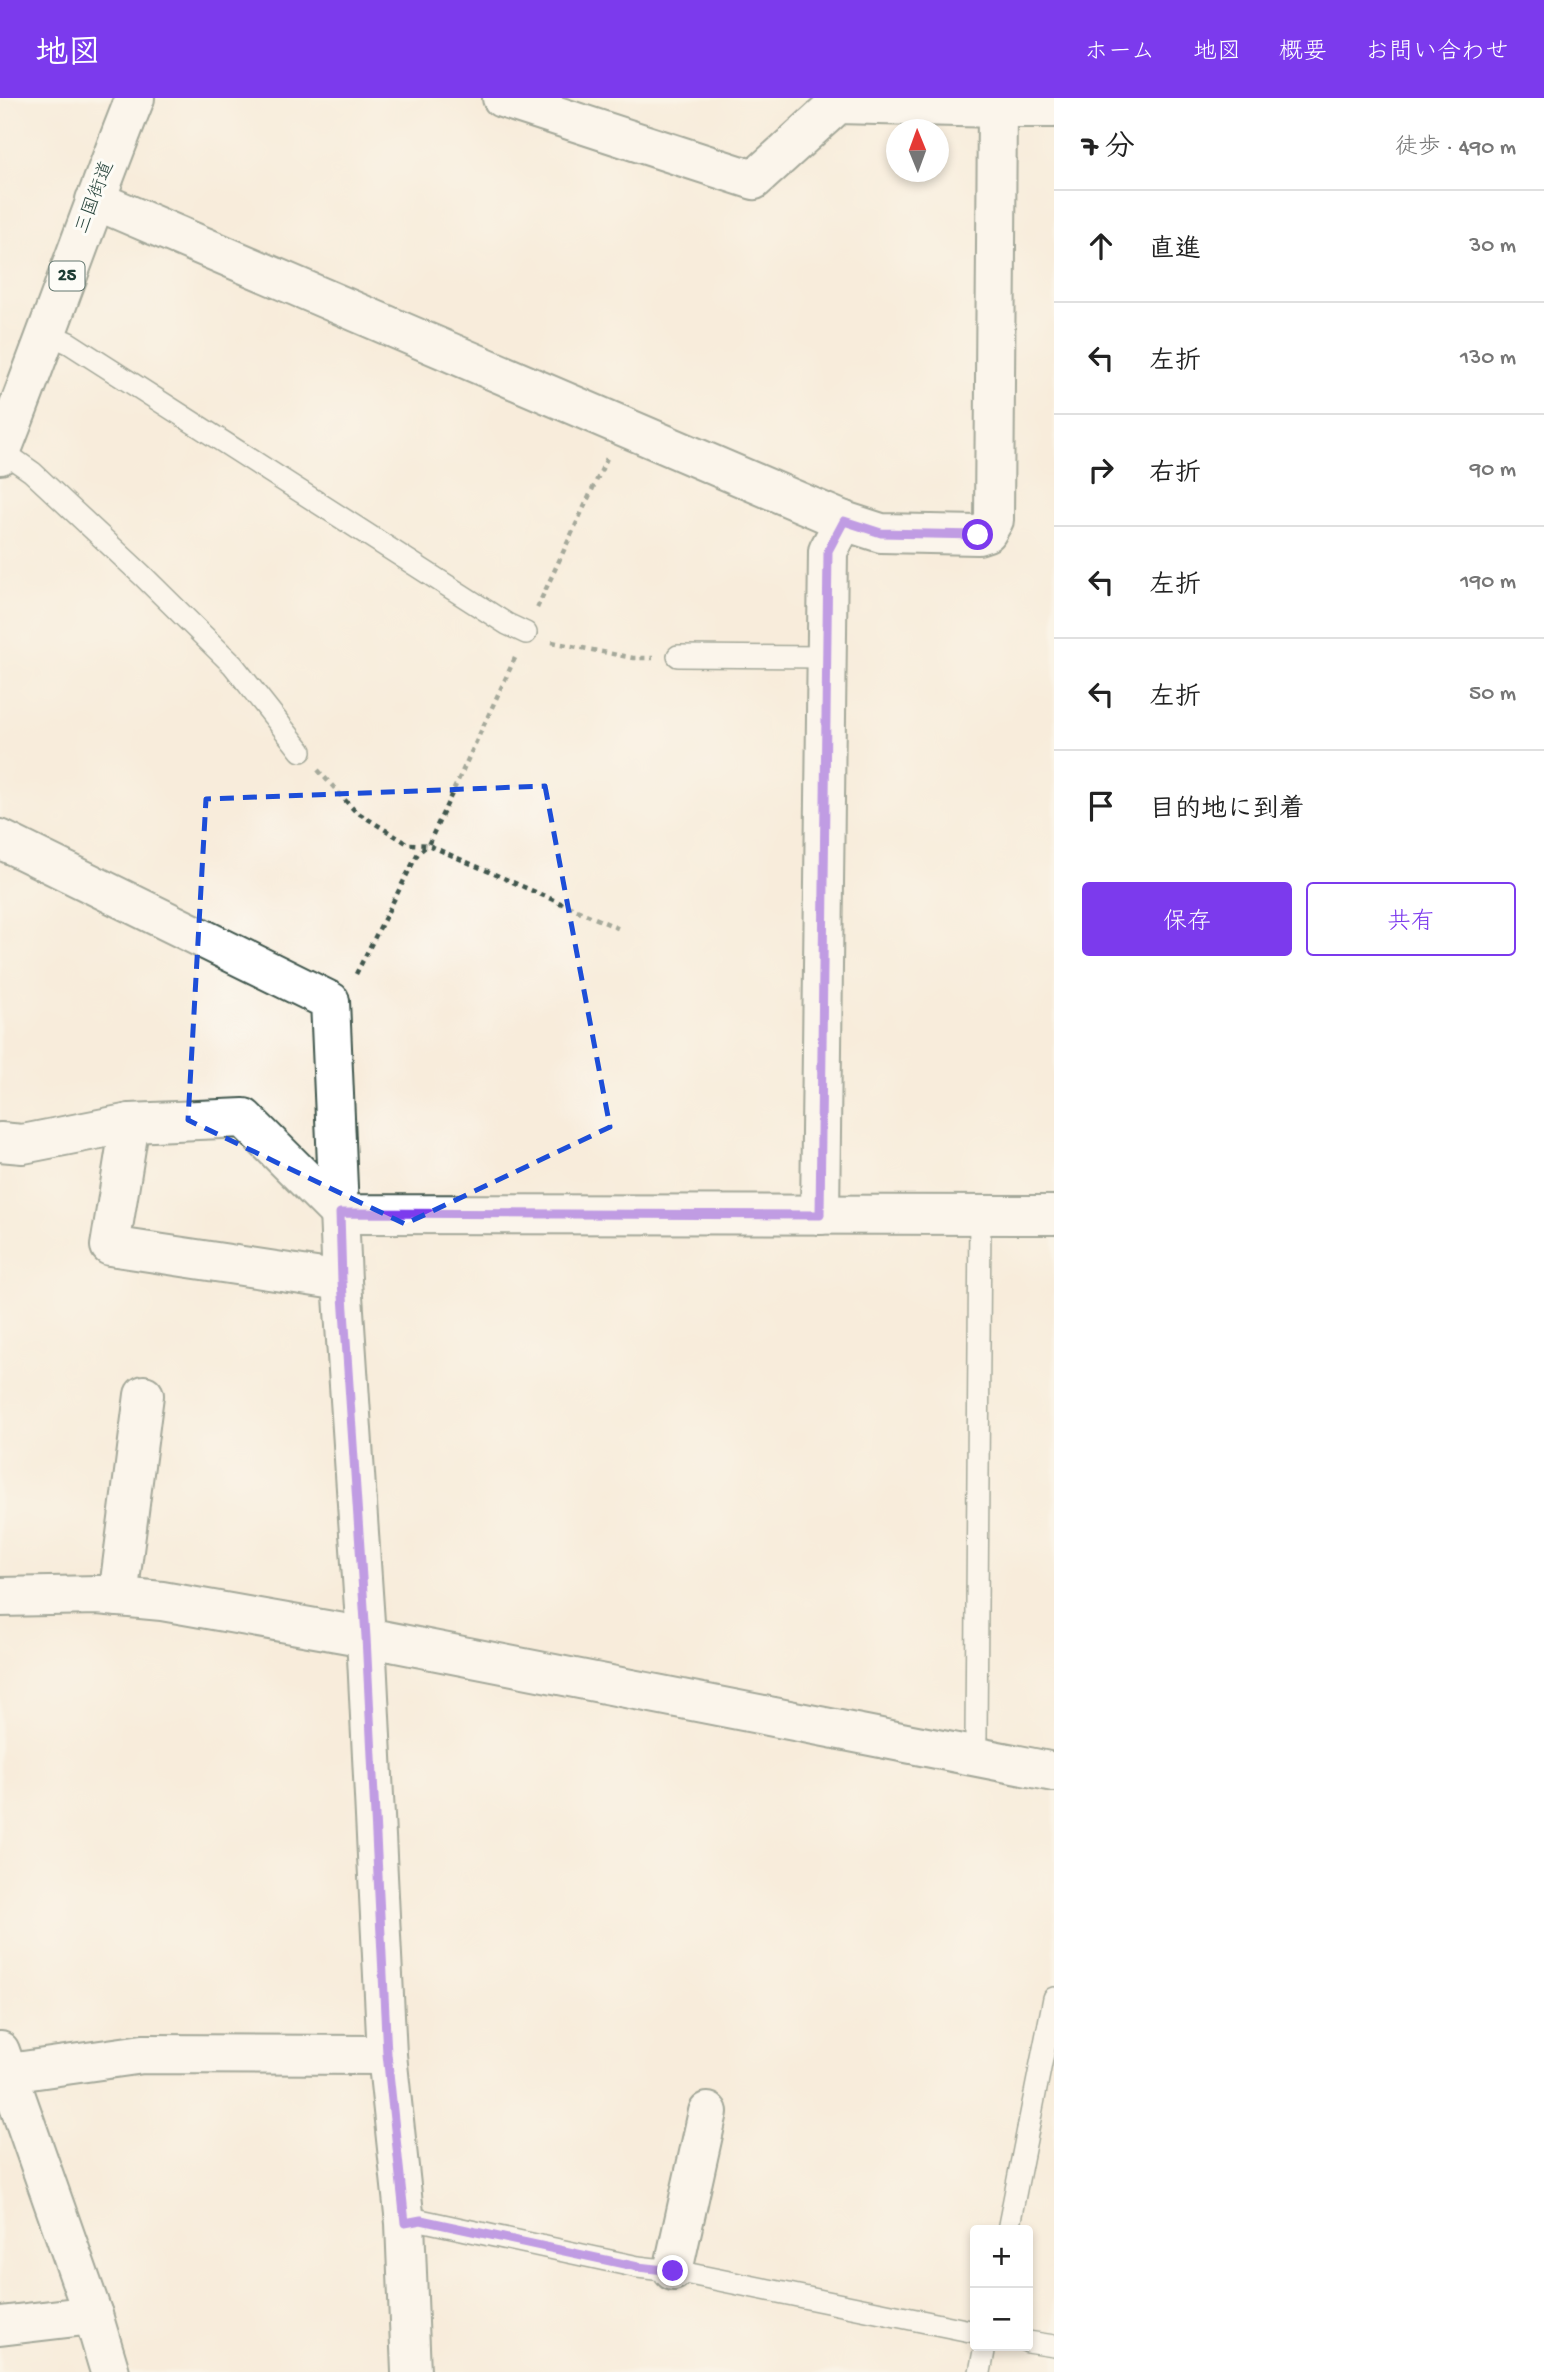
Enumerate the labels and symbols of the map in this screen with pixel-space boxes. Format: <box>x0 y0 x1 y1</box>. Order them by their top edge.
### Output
north arrow <box>886 119 949 182</box>
street label: 三国街道 <box>71 158 120 238</box>
road number: 25 <box>50 261 84 290</box>
route start <box>962 519 993 550</box>
route end <box>657 2255 688 2286</box>

